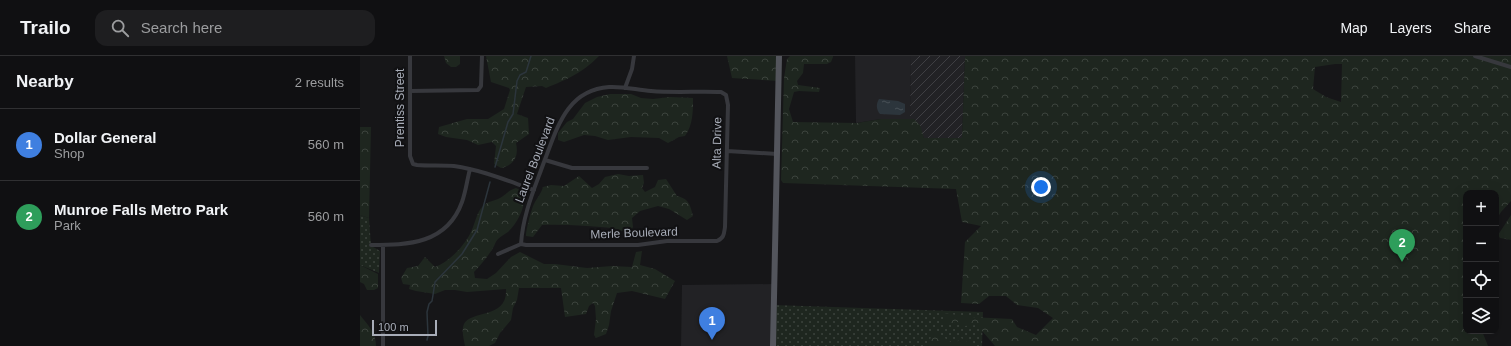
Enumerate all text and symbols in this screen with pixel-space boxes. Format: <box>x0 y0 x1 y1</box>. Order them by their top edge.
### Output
search box <box>95 10 375 46</box>
text: Trailo <box>20 17 71 38</box>
icon: search <box>109 17 131 39</box>
text: Search here <box>141 19 222 36</box>
text: Map <box>1340 20 1368 36</box>
text: Layers <box>1390 20 1432 36</box>
text: Share <box>1454 20 1491 36</box>
street label: Prentiss Street <box>393 68 407 147</box>
text: Nearby <box>16 72 74 91</box>
text: 2 results <box>295 75 344 90</box>
street label: Laurel Boulevard <box>512 115 558 205</box>
street label: Alta Drive <box>710 117 724 169</box>
text: Dollar General <box>54 129 157 146</box>
text: 1 <box>25 137 33 152</box>
text: 560 m <box>308 137 344 152</box>
text: Shop <box>54 146 84 161</box>
your location <box>1031 177 1051 197</box>
map controls <box>1463 190 1499 334</box>
button: + <box>1463 190 1499 226</box>
text: Munroe Falls Metro Park <box>54 201 228 218</box>
text: 2 <box>25 209 33 224</box>
text: 560 m <box>308 209 344 224</box>
text: Park <box>54 218 81 233</box>
street label: Merle Boulevard <box>590 224 678 242</box>
button: − <box>1463 226 1499 262</box>
pin: 2 <box>1389 229 1415 262</box>
button: locate <box>1463 262 1499 298</box>
button: layers <box>1463 298 1499 334</box>
pin: 1 <box>699 307 725 340</box>
scale bar <box>372 318 437 337</box>
text: 100 m <box>378 321 409 333</box>

